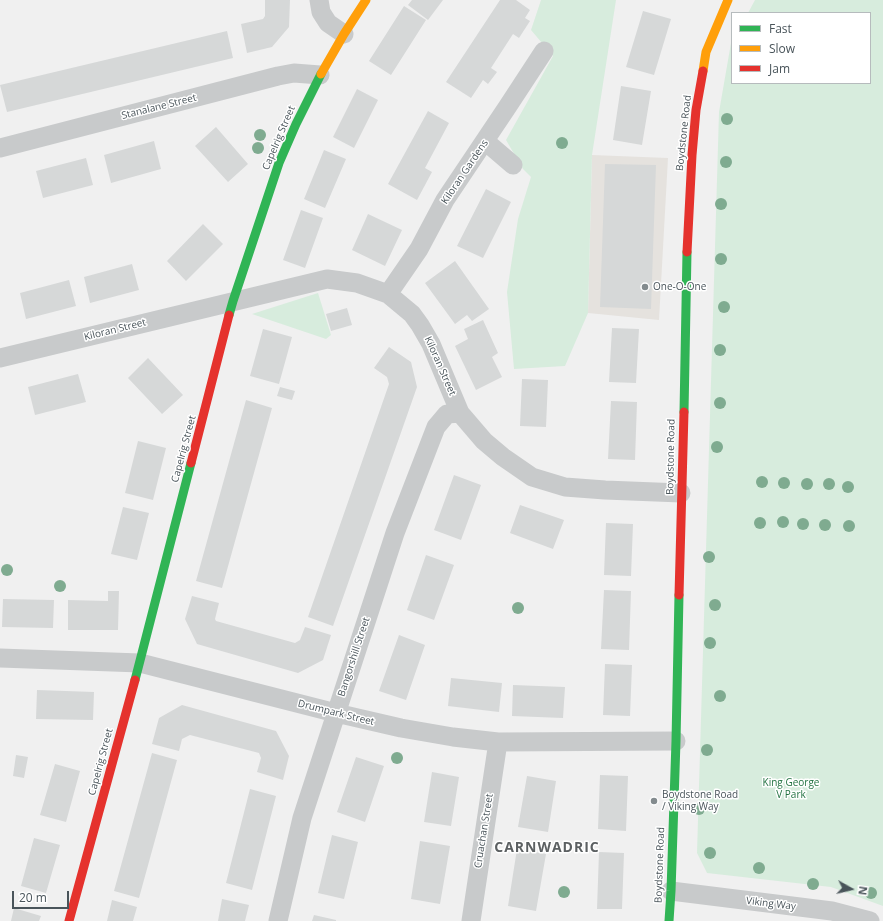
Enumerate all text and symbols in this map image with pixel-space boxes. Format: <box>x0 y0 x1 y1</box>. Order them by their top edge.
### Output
legend <box>731 12 871 84</box>
text: Fast <box>769 20 792 37</box>
text: Slow <box>769 40 795 57</box>
text: Jam <box>769 60 790 77</box>
street label: Stanalane Street <box>120 92 198 122</box>
street label: Boydstone Road <box>674 95 694 171</box>
street label: Capelrig Street <box>260 104 298 172</box>
street label: Kiloran Gardens <box>439 138 491 206</box>
place label: One-O-One <box>653 281 706 293</box>
marker: One-O-One <box>640 282 650 292</box>
street label: Kiloran Street <box>83 316 147 344</box>
street label: Kiloran Street <box>422 335 458 397</box>
street label: Capelrig Street <box>169 414 199 484</box>
street label: Boydstone Road <box>664 419 678 495</box>
street label: Bangorshill Street <box>336 616 372 698</box>
street label: Drumpark Street <box>297 698 375 728</box>
street label: Capelrig Street <box>86 727 116 797</box>
park label: King George V Park <box>763 777 819 800</box>
place label: Boydstone Road / Viking Way <box>662 789 738 812</box>
street label: Cruachan Street <box>472 793 496 869</box>
marker: Boydstone Road / Viking Way <box>649 796 659 806</box>
street label: Boydstone Road <box>653 827 667 903</box>
district label: CARNWADRIC <box>494 840 600 856</box>
north arrow <box>831 869 871 909</box>
scale bar <box>14 883 71 909</box>
text: N <box>855 885 871 896</box>
text: 20 m <box>19 889 47 906</box>
street label: Viking Way <box>745 895 797 913</box>

